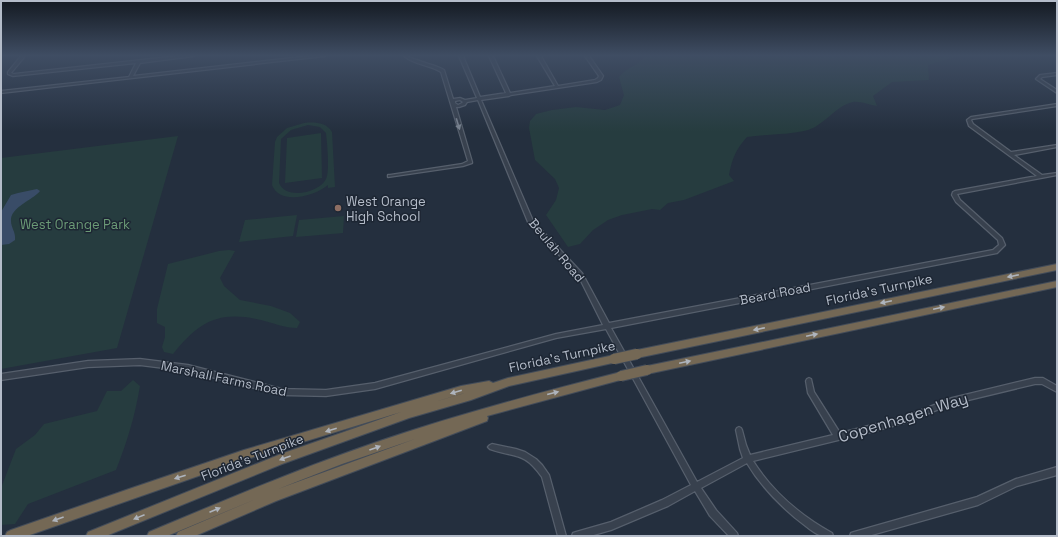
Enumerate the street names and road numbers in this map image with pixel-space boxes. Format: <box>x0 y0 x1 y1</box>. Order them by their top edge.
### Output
street label: Beulah Road <box>525 215 588 286</box>
street label: Florida's Turnpike <box>824 270 934 309</box>
street label: Beard Road <box>738 278 812 309</box>
street label: Florida's Turnpike <box>507 337 617 376</box>
street label: Marshall Farms Road <box>159 357 288 400</box>
street label: Copenhagen Way <box>836 388 971 447</box>
street label: Florida's Turnpike <box>199 430 306 485</box>

